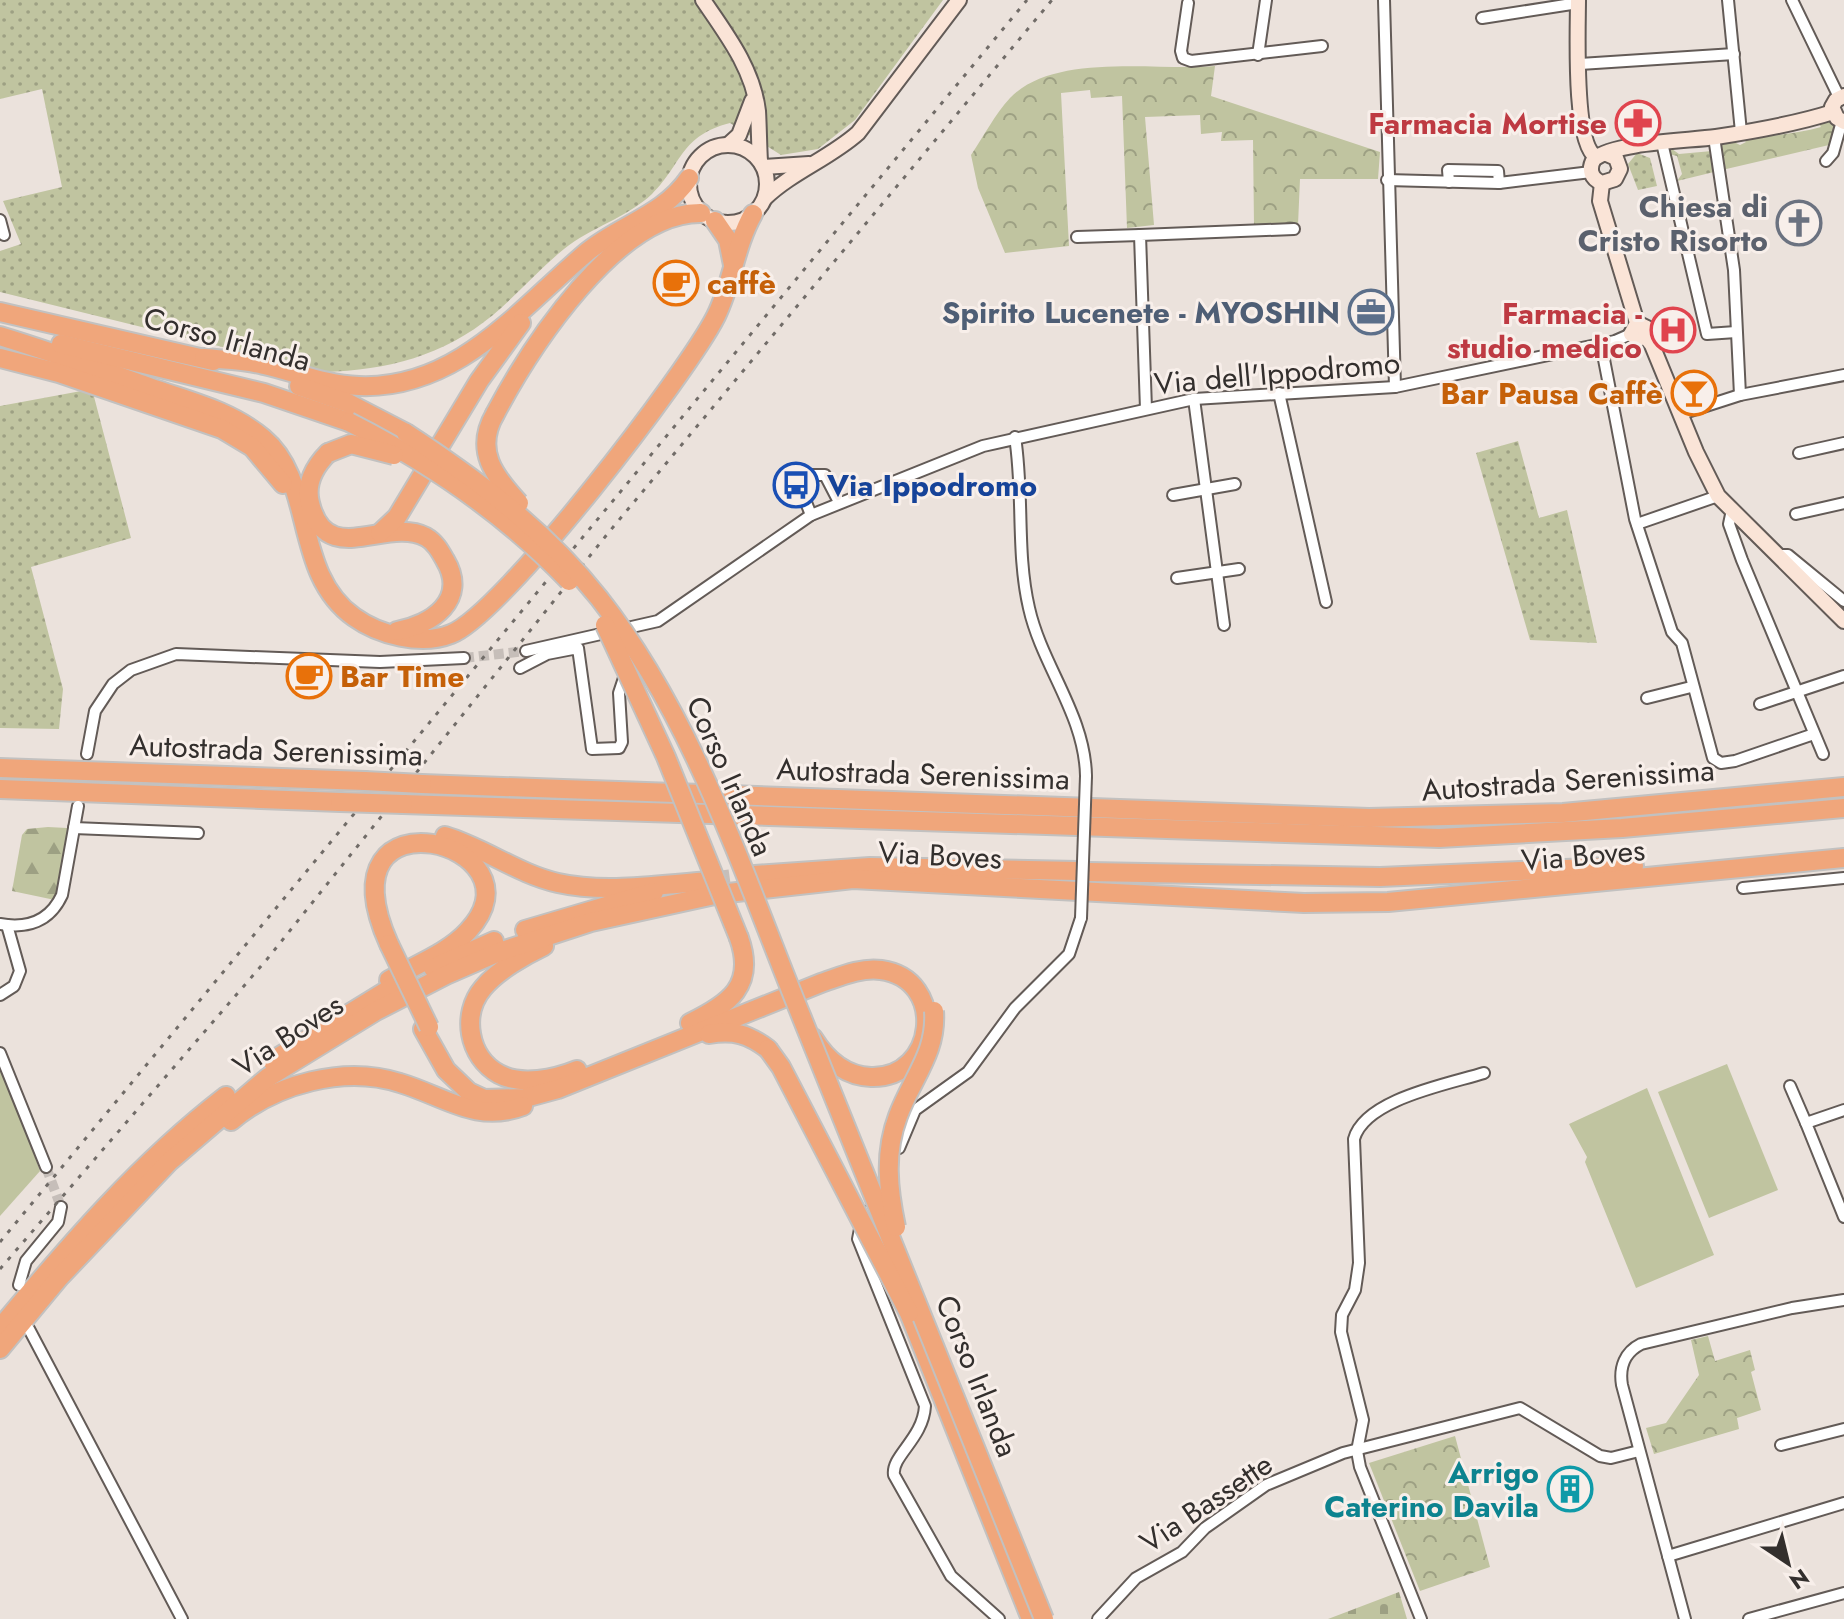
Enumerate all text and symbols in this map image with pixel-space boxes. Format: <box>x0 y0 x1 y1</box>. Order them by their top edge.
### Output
pharmacy icon: Farmacia Mortise <box>1614 99 1662 147</box>
place label: Farmacia Mortise <box>1368 102 1607 145</box>
place label: Chiesa di Cristo Risorto <box>1578 185 1768 262</box>
church icon: Chiesa di Cristo Risorto <box>1775 199 1823 247</box>
cafe icon: caffè <box>652 259 700 307</box>
place label: caffè <box>707 262 776 305</box>
office icon: Spirito Lucenete - MYOSHIN <box>1347 288 1395 336</box>
place label: Spirito Lucenete - MYOSHIN <box>942 291 1340 334</box>
place label: Farmacia - studio medico <box>1447 292 1642 369</box>
street label: Corso Irlanda <box>139 296 315 382</box>
hospital icon: Farmacia - studio medico <box>1649 306 1697 354</box>
street label: Via dell'Ippodromo <box>1152 341 1402 405</box>
bar icon: Bar Pausa Caffè <box>1670 369 1718 417</box>
place label: Bar Pausa Caffè <box>1440 372 1663 415</box>
bus stop icon: Via Ippodromo <box>772 461 820 509</box>
place label: Via Ippodromo <box>826 464 1037 507</box>
cafe icon: Bar Time <box>285 652 333 700</box>
place label: Bar Time <box>340 655 464 698</box>
street label: Corso Irlanda <box>676 689 784 863</box>
street label: Autostrada Serenissima <box>129 723 423 777</box>
street label: Autostrada Serenissima <box>776 747 1070 801</box>
street label: Autostrada Serenissima <box>1420 748 1716 812</box>
street label: Via Boves <box>1519 828 1647 882</box>
street label: Via Boves <box>877 830 1003 880</box>
street label: Via Boves <box>224 983 352 1087</box>
street label: Corso Irlanda <box>925 1289 1029 1463</box>
street label: Via Bassette <box>1131 1443 1281 1563</box>
place label: Arrigo Caterino Davila <box>1324 1451 1539 1528</box>
building icon: Arrigo Caterino Davila <box>1546 1465 1594 1513</box>
north arrow <box>1748 1523 1828 1603</box>
text: N <box>1783 1561 1816 1597</box>

